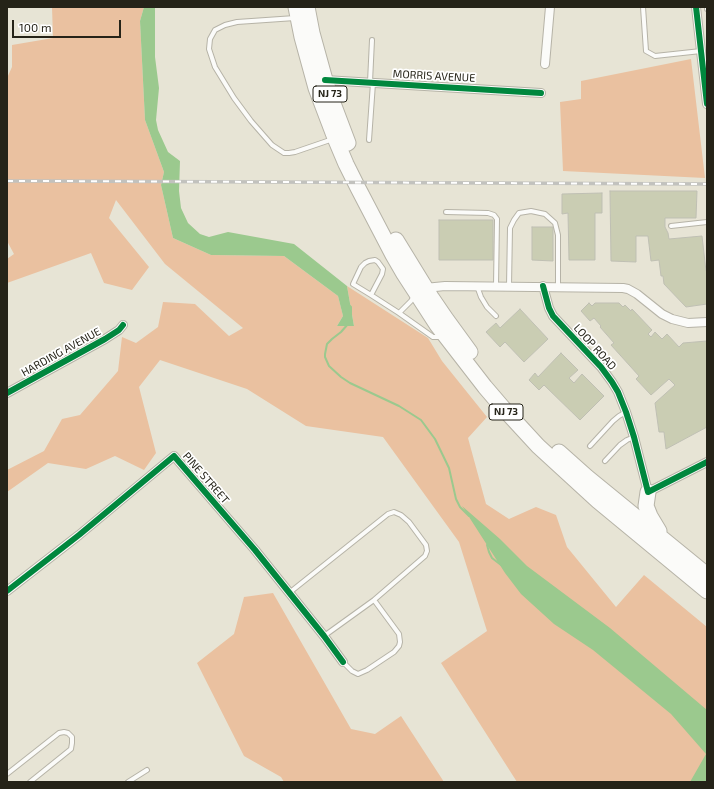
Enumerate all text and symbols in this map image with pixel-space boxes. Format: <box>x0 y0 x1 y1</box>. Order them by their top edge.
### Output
scale bar <box>14 12 123 38</box>
text: 100 m <box>19 20 51 34</box>
street label: MORRIS AVENUE <box>392 67 476 85</box>
road number: NJ 73 <box>313 86 347 102</box>
street label: LOOP ROAD <box>571 321 619 373</box>
street label: HARDING AVENUE <box>19 325 103 379</box>
road number: NJ 73 <box>489 404 523 420</box>
street label: PINE STREET <box>180 450 232 506</box>

